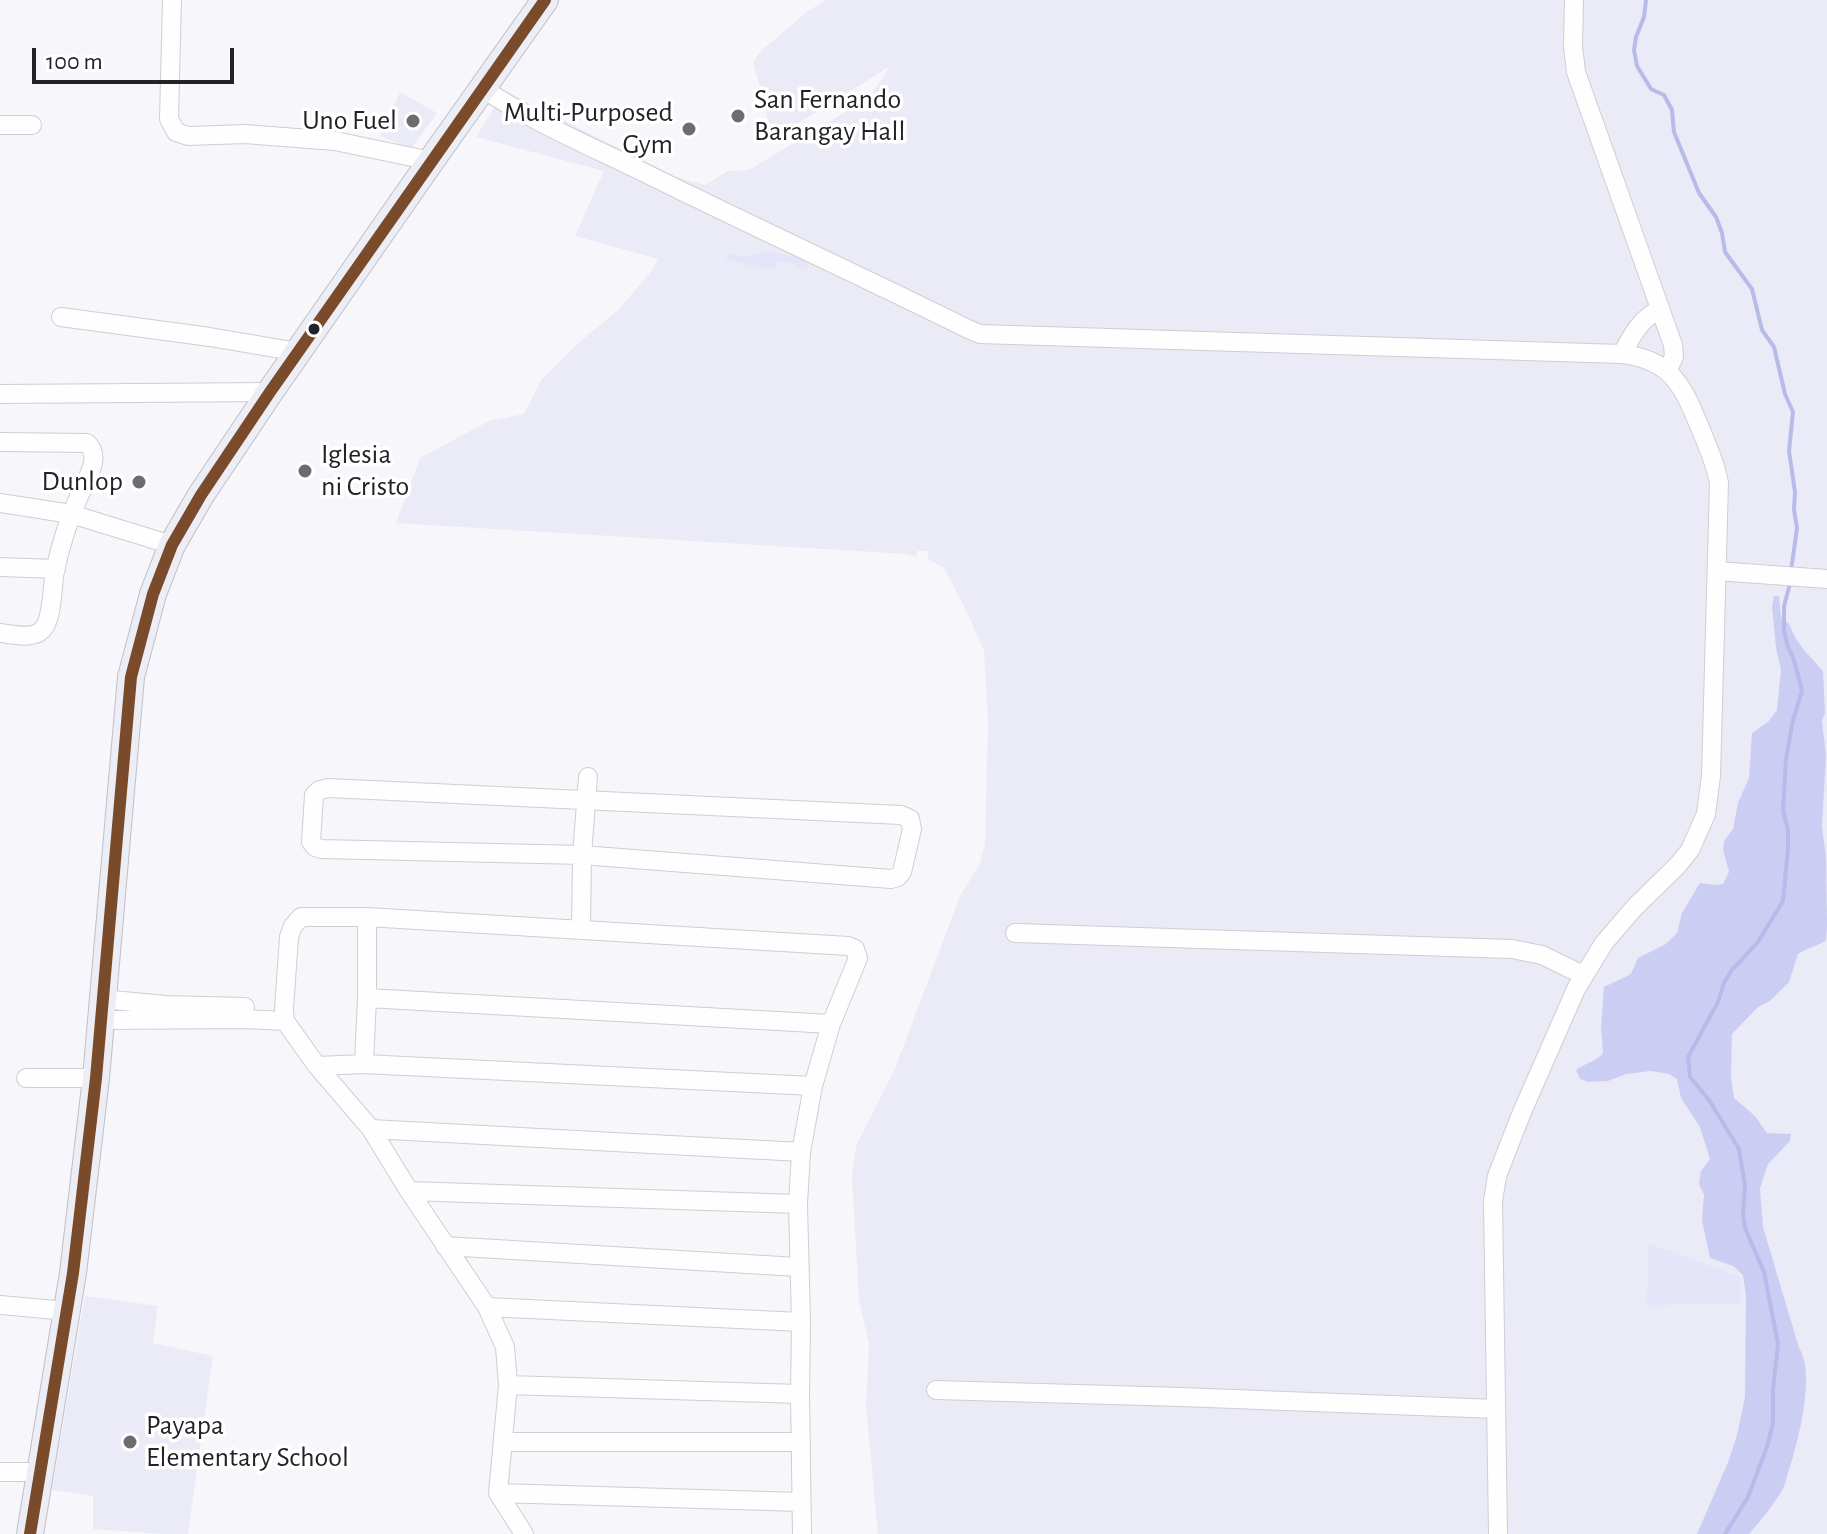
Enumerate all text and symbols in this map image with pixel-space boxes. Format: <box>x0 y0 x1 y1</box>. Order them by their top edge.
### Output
scale bar <box>36 32 238 82</box>
text: 100 m <box>46 50 103 74</box>
place label: San Fernando Barangay Hall <box>754 83 905 149</box>
place label: Multi-Purposed Gym <box>504 96 673 162</box>
place label: Uno Fuel <box>302 104 397 138</box>
marker: San Fernando Barangay Hall <box>729 107 747 125</box>
marker: Uno Fuel <box>404 112 422 130</box>
marker: Multi-Purposed Gym <box>680 120 698 138</box>
unlabelled marker <box>306 321 322 337</box>
place label: Iglesia ni Cristo <box>321 438 409 504</box>
marker: Iglesia ni Cristo <box>296 462 314 480</box>
place label: Dunlop <box>42 465 123 499</box>
marker: Dunlop <box>130 473 148 491</box>
place label: Payapa Elementary School <box>146 1409 349 1475</box>
marker: Payapa Elementary School <box>121 1433 139 1451</box>

